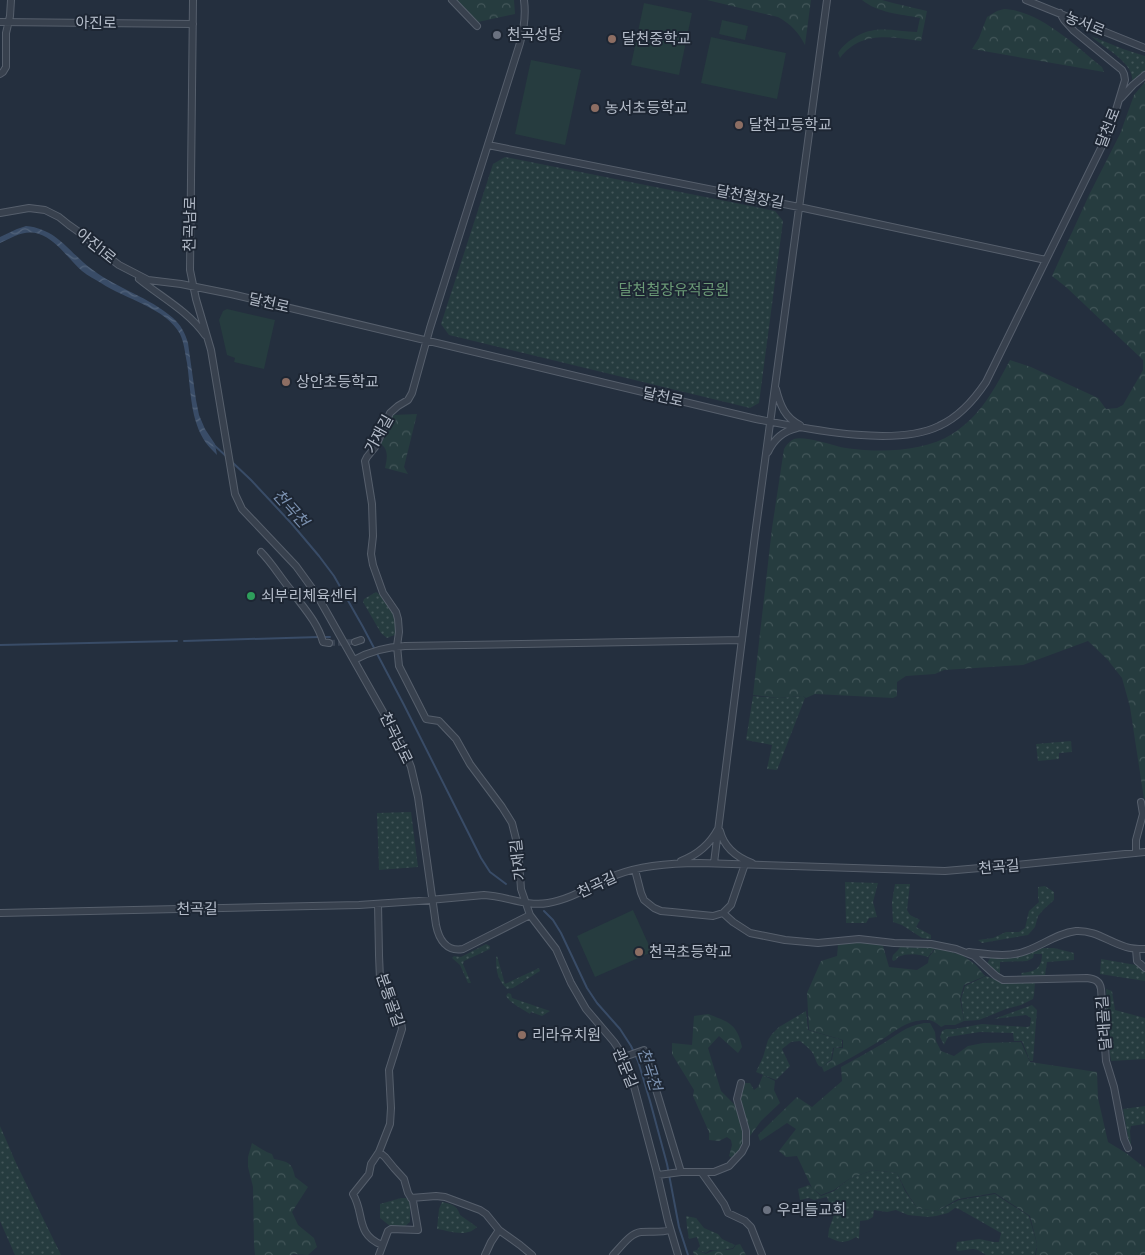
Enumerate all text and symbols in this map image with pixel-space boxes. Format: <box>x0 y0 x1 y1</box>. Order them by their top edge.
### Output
street label: 농서로 <box>1062 7 1108 41</box>
street label: 아진로 <box>75 13 117 33</box>
place label: 천곡성당 <box>507 25 562 45</box>
marker: 천곡성당 <box>491 29 503 41</box>
place label: 달천중학교 <box>622 29 691 49</box>
marker: 달천중학교 <box>606 33 618 45</box>
place label: 농서초등학교 <box>605 98 688 118</box>
marker: 농서초등학교 <box>589 102 601 114</box>
street label: 달천로 <box>1091 105 1125 151</box>
place label: 달천고등학교 <box>749 115 832 135</box>
marker: 달천고등학교 <box>733 119 745 131</box>
street label: 달천철장길 <box>714 181 786 213</box>
street label: 천곡남로 <box>180 196 200 252</box>
street label: 아진1로 <box>72 224 120 268</box>
park label: 달천철장유적공원 <box>619 280 729 300</box>
street label: 달천로 <box>247 289 291 317</box>
place label: 상안초등학교 <box>296 372 379 392</box>
marker: 상안초등학교 <box>280 376 292 388</box>
street label: 달천로 <box>641 383 685 411</box>
street label: 가재길 <box>360 411 398 457</box>
water label: 천곡천 <box>268 485 315 533</box>
place label: 쇠부리체육센터 <box>261 586 358 606</box>
marker: 쇠부리체육센터 <box>245 590 257 602</box>
street label: 천곡남로 <box>375 709 417 767</box>
street label: 가재길 <box>506 838 530 882</box>
street label: 천곡길 <box>978 855 1020 879</box>
street label: 천곡길 <box>574 867 620 903</box>
street label: 천곡길 <box>176 899 218 919</box>
place label: 천곡초등학교 <box>649 942 732 962</box>
marker: 천곡초등학교 <box>633 946 645 958</box>
street label: 분통골길 <box>372 971 408 1029</box>
street label: 달래골길 <box>1092 995 1116 1051</box>
place label: 리라유치원 <box>532 1025 601 1045</box>
marker: 리라유치원 <box>516 1029 528 1041</box>
street label: 관문길 <box>608 1045 642 1091</box>
water label: 천곡천 <box>633 1045 667 1096</box>
place label: 우리들교회 <box>777 1200 846 1220</box>
marker: 우리들교회 <box>761 1204 773 1216</box>

